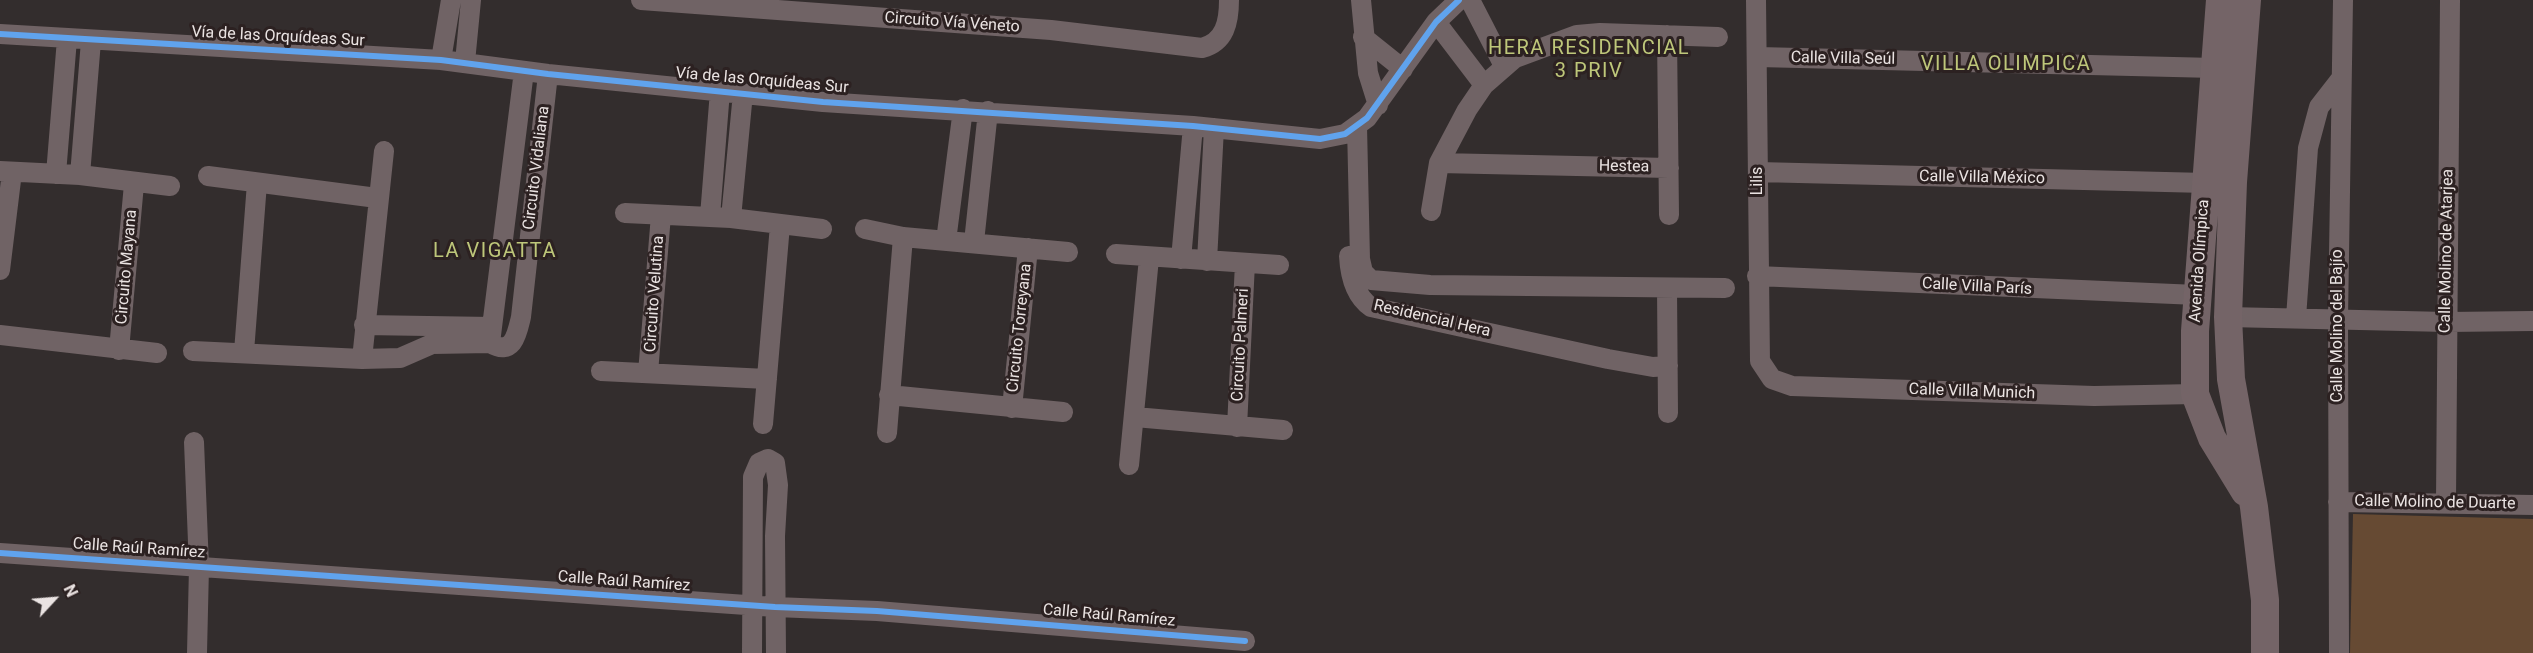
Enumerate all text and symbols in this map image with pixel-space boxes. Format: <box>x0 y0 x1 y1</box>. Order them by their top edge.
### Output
street label: Circuito Vía Véneto <box>884 9 1020 37</box>
street label: Vía de las Orquídeas Sur <box>191 23 365 51</box>
district label: HERA RESIDENCIAL 3 PRIV <box>1488 37 1690 84</box>
street label: Calle Villa Seúl <box>1791 48 1895 70</box>
district label: VILLA OLIMPICA <box>1921 53 2091 77</box>
street label: Vía de las Orquídeas Sur <box>675 64 849 98</box>
street label: Circuito Vidaliana <box>520 105 554 231</box>
street label: Hestea <box>1599 157 1649 177</box>
street label: Lilis <box>1748 167 1768 195</box>
street label: Calle Villa México <box>1919 167 2045 189</box>
street label: Calle Molino de Atarjea <box>2436 169 2458 333</box>
street label: Avenida Olímpica <box>2186 199 2214 323</box>
street label: Circuito Mayana <box>112 209 142 325</box>
street label: Circuito Velutina <box>641 235 669 353</box>
district label: LA VIGATTA <box>433 240 557 264</box>
street label: Calle Molino del Bajío <box>2328 249 2348 403</box>
street label: Circuito Torreyana <box>1004 263 1036 393</box>
street label: Calle Villa París <box>1921 275 2033 299</box>
street label: Circuito Palmeri <box>1228 288 1254 402</box>
street label: Residencial Hera <box>1372 296 1492 342</box>
street label: Calle Villa Munich <box>1908 380 2036 404</box>
street label: Calle Molino de Duarte <box>2354 492 2516 514</box>
street label: Calle Raúl Ramírez <box>72 535 206 563</box>
street label: Calle Raúl Ramírez <box>557 568 691 596</box>
north arrow <box>24 569 84 629</box>
text: N <box>60 582 82 600</box>
street label: Calle Raúl Ramírez <box>1042 601 1176 631</box>

